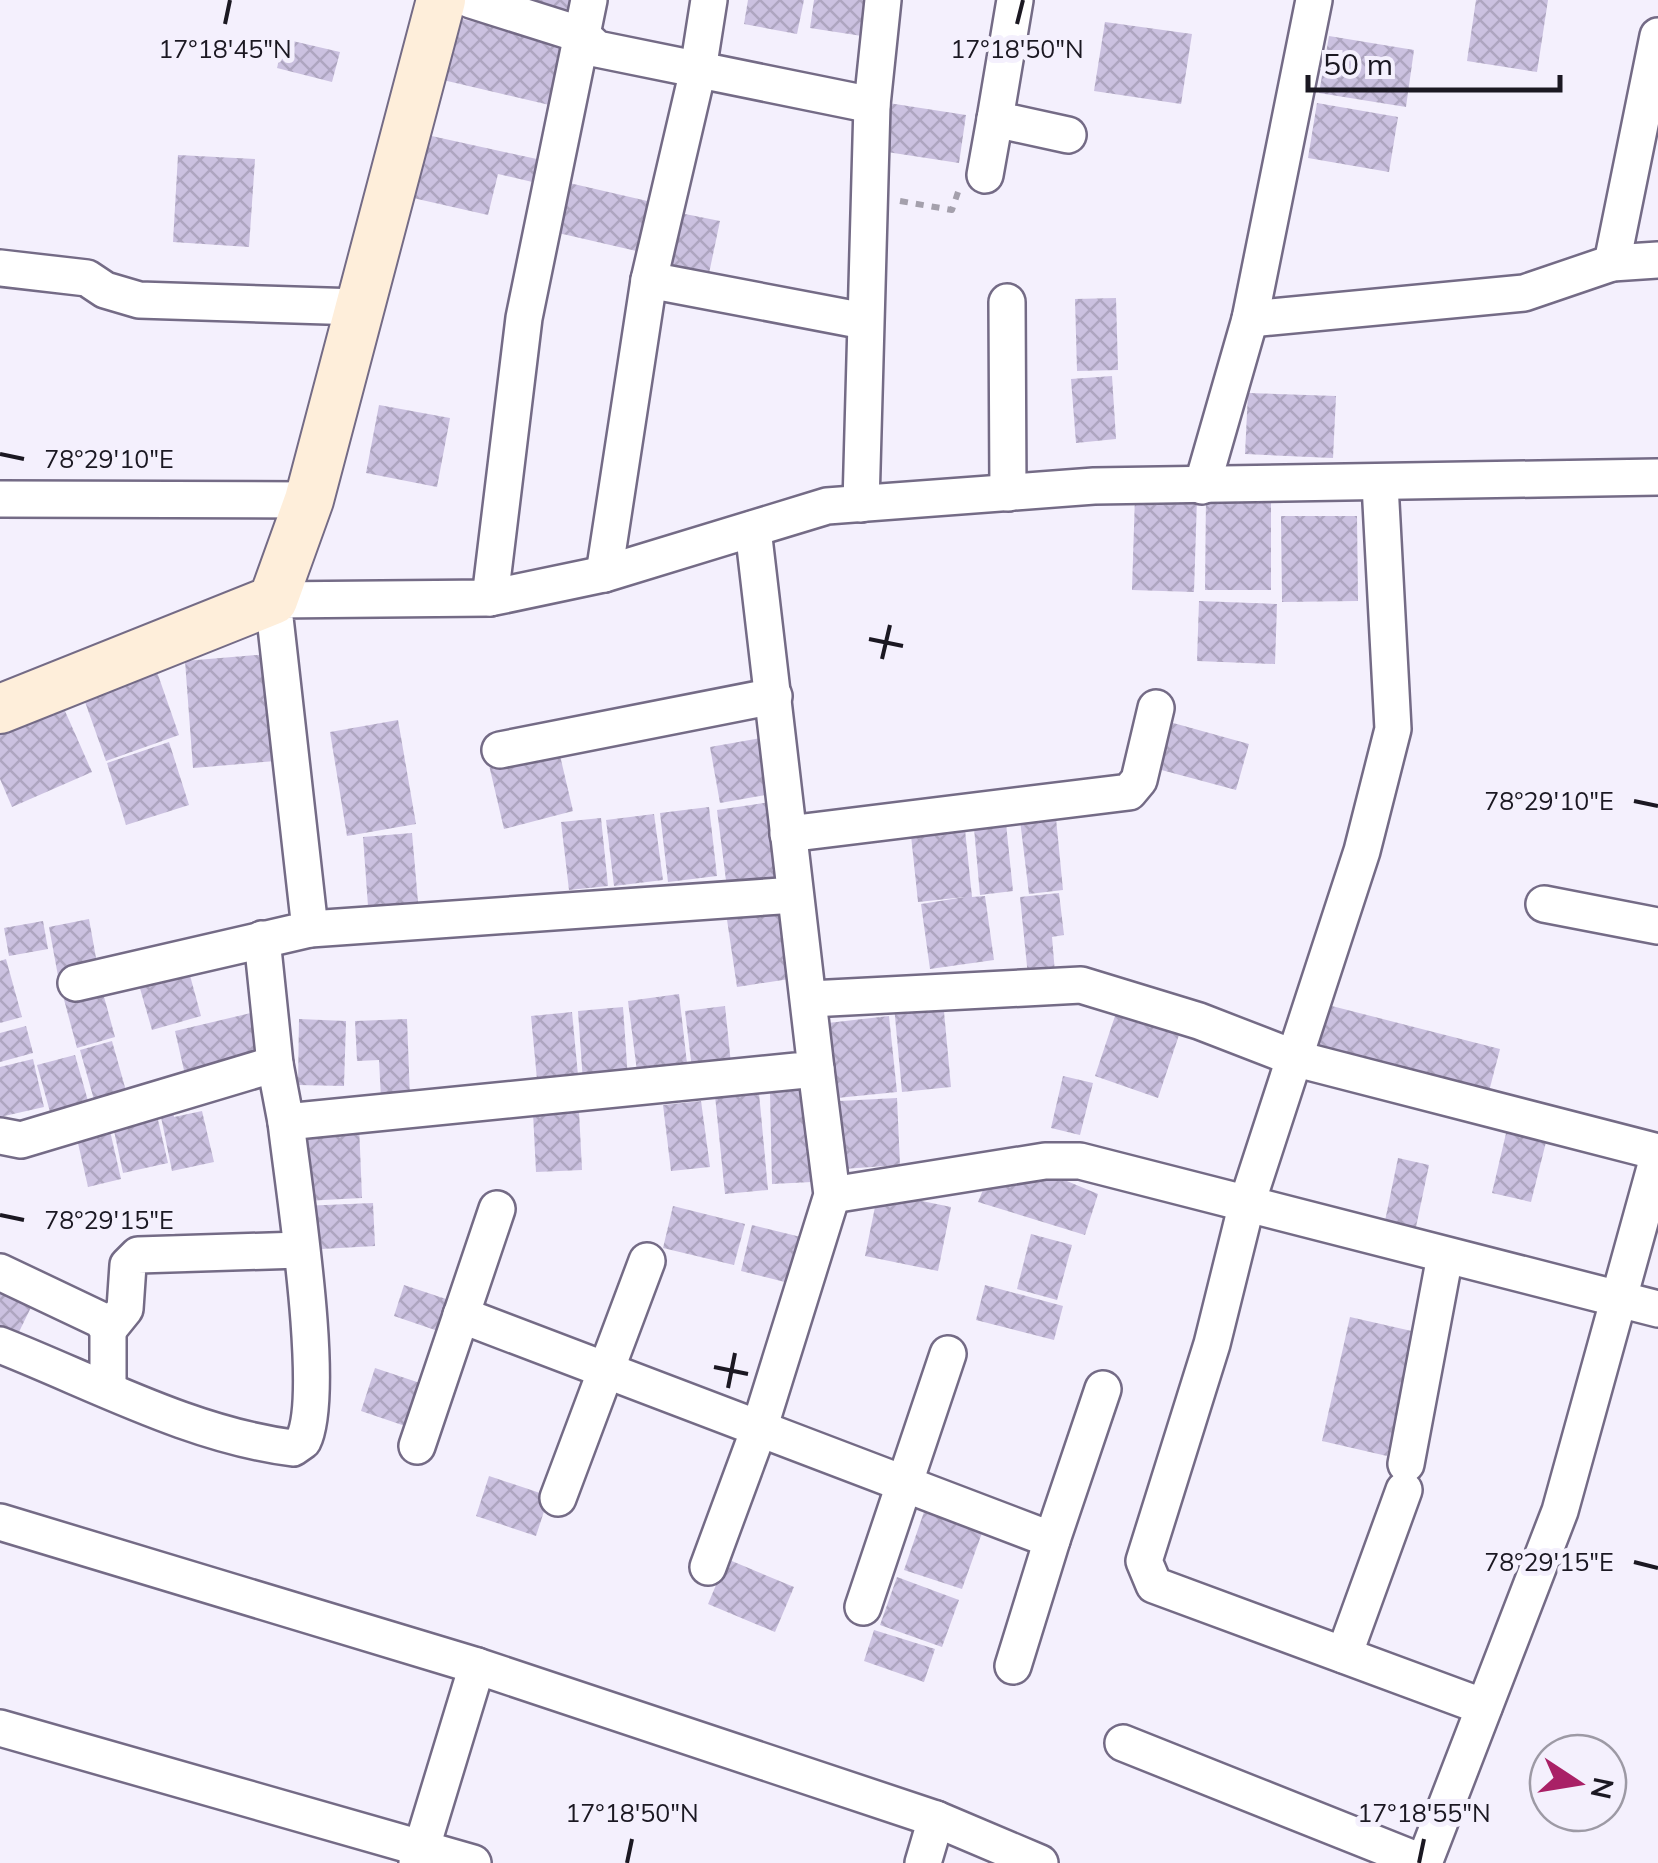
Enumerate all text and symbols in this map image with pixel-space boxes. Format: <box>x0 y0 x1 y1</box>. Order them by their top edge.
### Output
scale bar <box>1308 30 1560 92</box>
text: 17°18'45"N <box>158 33 292 64</box>
text: 17°18'50"N <box>950 33 1084 64</box>
text: 50 m <box>1323 45 1393 83</box>
text: 78°29'10"E <box>44 443 174 474</box>
text: 78°29'10"E <box>1484 785 1614 816</box>
text: 78°29'15"E <box>44 1204 174 1235</box>
text: 78°29'15"E <box>1484 1546 1614 1577</box>
north arrow <box>1528 1733 1628 1833</box>
text: N <box>1584 1774 1622 1802</box>
text: 17°18'50"N <box>565 1797 699 1828</box>
text: 17°18'55"N <box>1357 1797 1491 1828</box>

